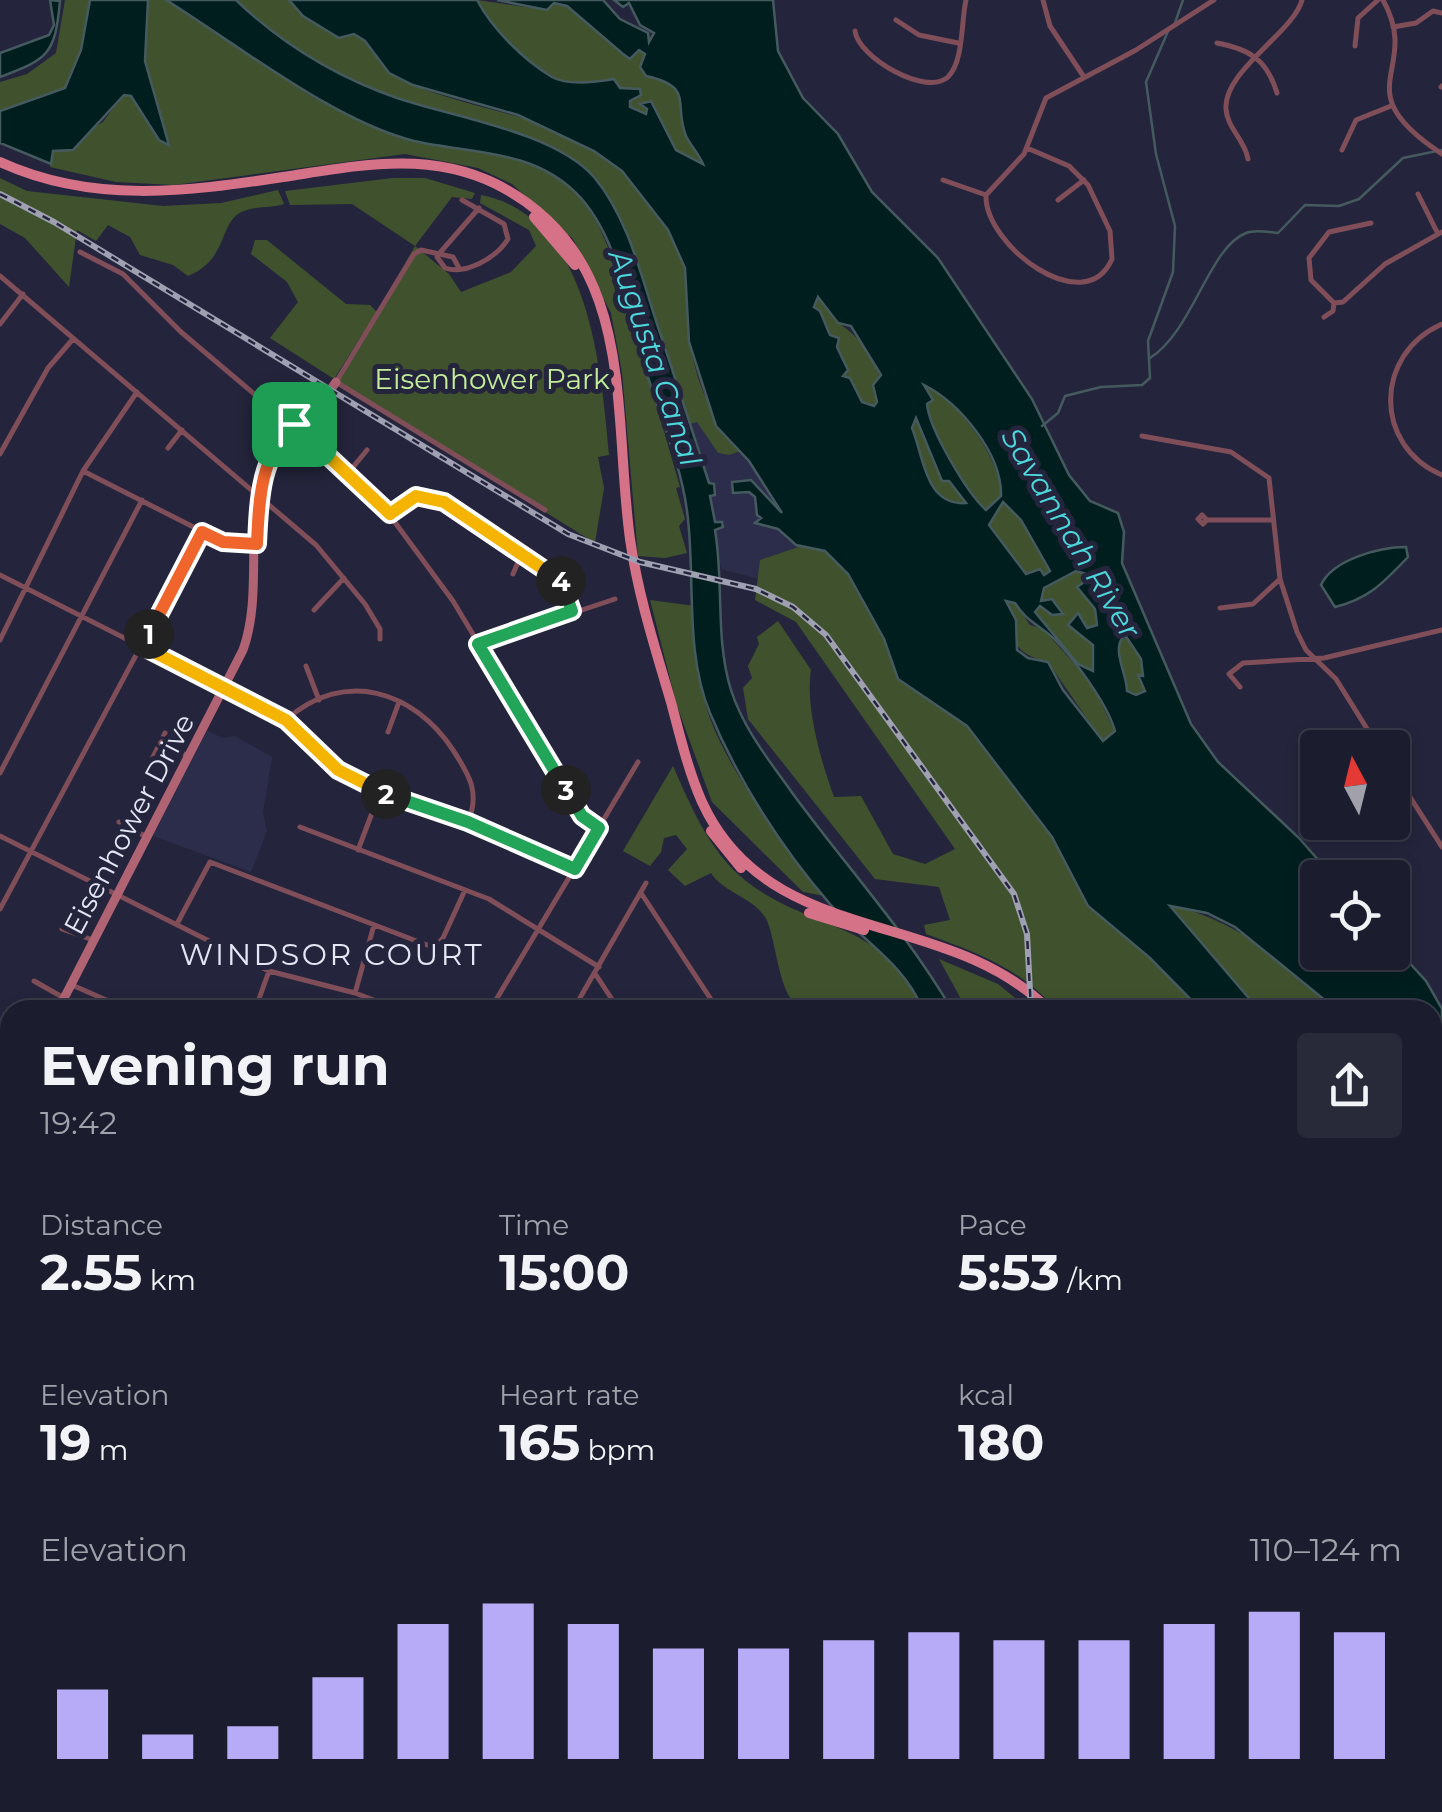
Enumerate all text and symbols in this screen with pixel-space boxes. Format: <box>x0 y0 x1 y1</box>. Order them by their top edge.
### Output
water label: Augusta Canal <box>600 243 709 471</box>
park label: Eisenhower Park <box>374 362 610 396</box>
pin <box>252 382 337 467</box>
icon: arrive <box>267 397 322 452</box>
water label: Savannah River <box>993 421 1149 646</box>
pin: 4 <box>536 556 586 606</box>
text: 4 <box>551 564 571 598</box>
pin: 1 <box>124 609 174 659</box>
text: 1 <box>144 617 154 651</box>
street label: Eisenhower Drive <box>57 708 201 940</box>
north arrow <box>1300 730 1410 840</box>
map controls <box>1300 730 1410 970</box>
pin: 3 <box>541 765 591 815</box>
pin: 2 <box>361 769 411 819</box>
text: 3 <box>558 773 574 807</box>
text: 2 <box>378 777 394 811</box>
button: locate <box>1300 860 1410 970</box>
district label: WINDSOR COURT <box>180 936 484 973</box>
text: Evening run <box>40 1032 390 1099</box>
button: share <box>1297 1033 1402 1138</box>
text: 19:42 <box>40 1103 117 1142</box>
text: Distance <box>40 1208 163 1242</box>
text: Time <box>499 1208 569 1242</box>
text: Pace <box>958 1208 1027 1242</box>
text: 2.55 <box>40 1242 142 1303</box>
text: 15:00 <box>499 1242 629 1303</box>
text: 5:53 <box>958 1242 1060 1303</box>
text: km <box>142 1263 196 1297</box>
text: /km <box>1060 1263 1123 1297</box>
text: Elevation <box>40 1378 169 1412</box>
text: Heart rate <box>499 1378 640 1412</box>
text: kcal <box>958 1378 1014 1412</box>
text: 19 <box>40 1412 91 1473</box>
text: 165 <box>499 1412 580 1473</box>
text: 180 <box>958 1412 1045 1473</box>
text: m <box>91 1433 129 1467</box>
text: bpm <box>580 1433 655 1467</box>
text: Elevation <box>40 1530 188 1569</box>
text: 110–124 m <box>1250 1530 1402 1569</box>

